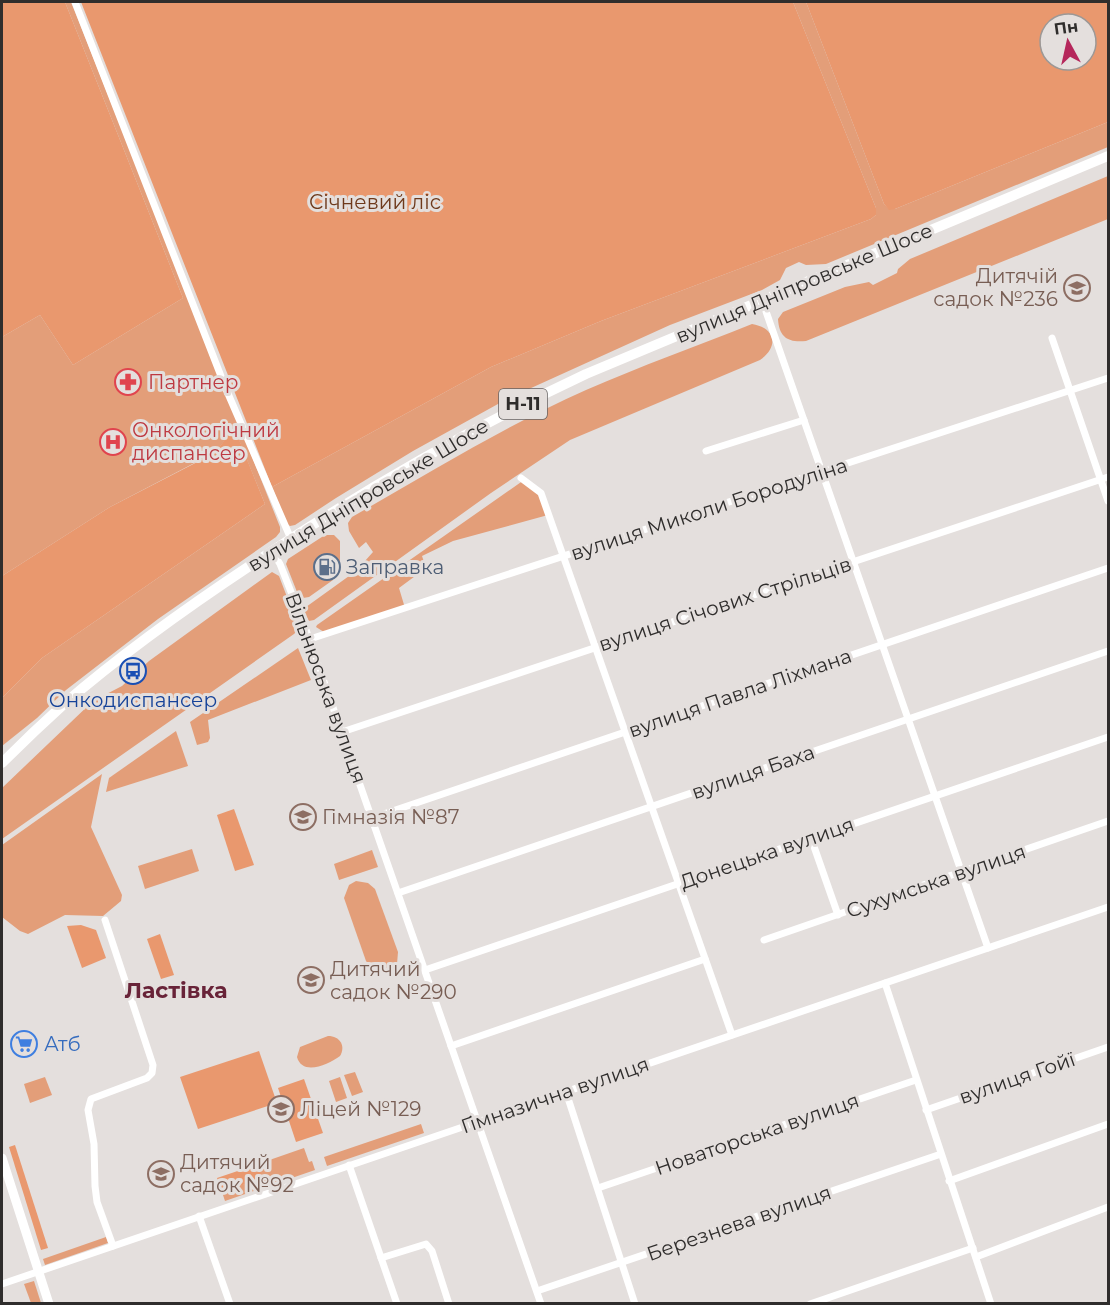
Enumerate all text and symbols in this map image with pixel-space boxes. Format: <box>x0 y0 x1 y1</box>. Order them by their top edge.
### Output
north arrow <box>1038 12 1098 72</box>
text: Пн <box>1053 17 1079 39</box>
park label: Січневий ліс <box>309 190 441 214</box>
street label: вулиця Дніпровське Шосе <box>672 218 936 348</box>
place label: Дитячій садок №236 <box>933 264 1058 311</box>
school or university icon: Дитячій садок №236 <box>1062 273 1092 303</box>
pharmacy icon: Партнер <box>113 367 143 397</box>
place label: Партнер <box>148 370 239 394</box>
road number: Н-11 <box>499 389 547 419</box>
street label: вулиця Дніпровське Шосе <box>243 413 493 577</box>
place label: Онкологічний диспансер <box>132 418 280 465</box>
hospital icon: Онкологічний диспансер <box>98 427 128 457</box>
street label: вулиця Миколи Бородуліна <box>568 453 850 565</box>
fuel station icon: Заправка <box>312 552 342 582</box>
street label: вулиця Січових Стрільців <box>596 552 854 656</box>
place label: Заправка <box>346 555 444 579</box>
street label: Вільнюська вулиця <box>280 589 372 787</box>
street label: вулиця Павла Ліхмана <box>625 643 855 743</box>
bus stop icon: Онкодиспансер <box>118 656 148 686</box>
place label: Онкодиспансер <box>49 688 217 712</box>
street label: вулиця Баха <box>688 740 818 804</box>
school or university icon: Гімназія №87 <box>288 802 318 832</box>
place label: Гімназія №87 <box>322 805 460 829</box>
street label: Донецька вулиця <box>677 812 857 894</box>
street label: Сухумська вулиця <box>843 839 1029 923</box>
place label: Дитячий садок №290 <box>330 957 457 1004</box>
school or university icon: Дитячий садок №290 <box>296 965 326 995</box>
district label: Ластівка <box>124 977 228 1004</box>
supermarket icon: Атб <box>9 1029 39 1059</box>
place label: Атб <box>44 1032 81 1056</box>
street label: вулиця Гойї <box>956 1047 1078 1109</box>
street label: Гімназична вулиця <box>458 1052 652 1138</box>
street label: Новаторська вулиця <box>652 1088 862 1180</box>
school or university icon: Ліцей №129 <box>266 1094 296 1124</box>
place label: Ліцей №129 <box>300 1097 422 1121</box>
place label: Дитячий садок №92 <box>180 1150 294 1197</box>
school or university icon: Дитячий садок №92 <box>146 1159 176 1189</box>
street label: Березнева вулиця <box>644 1180 834 1266</box>

